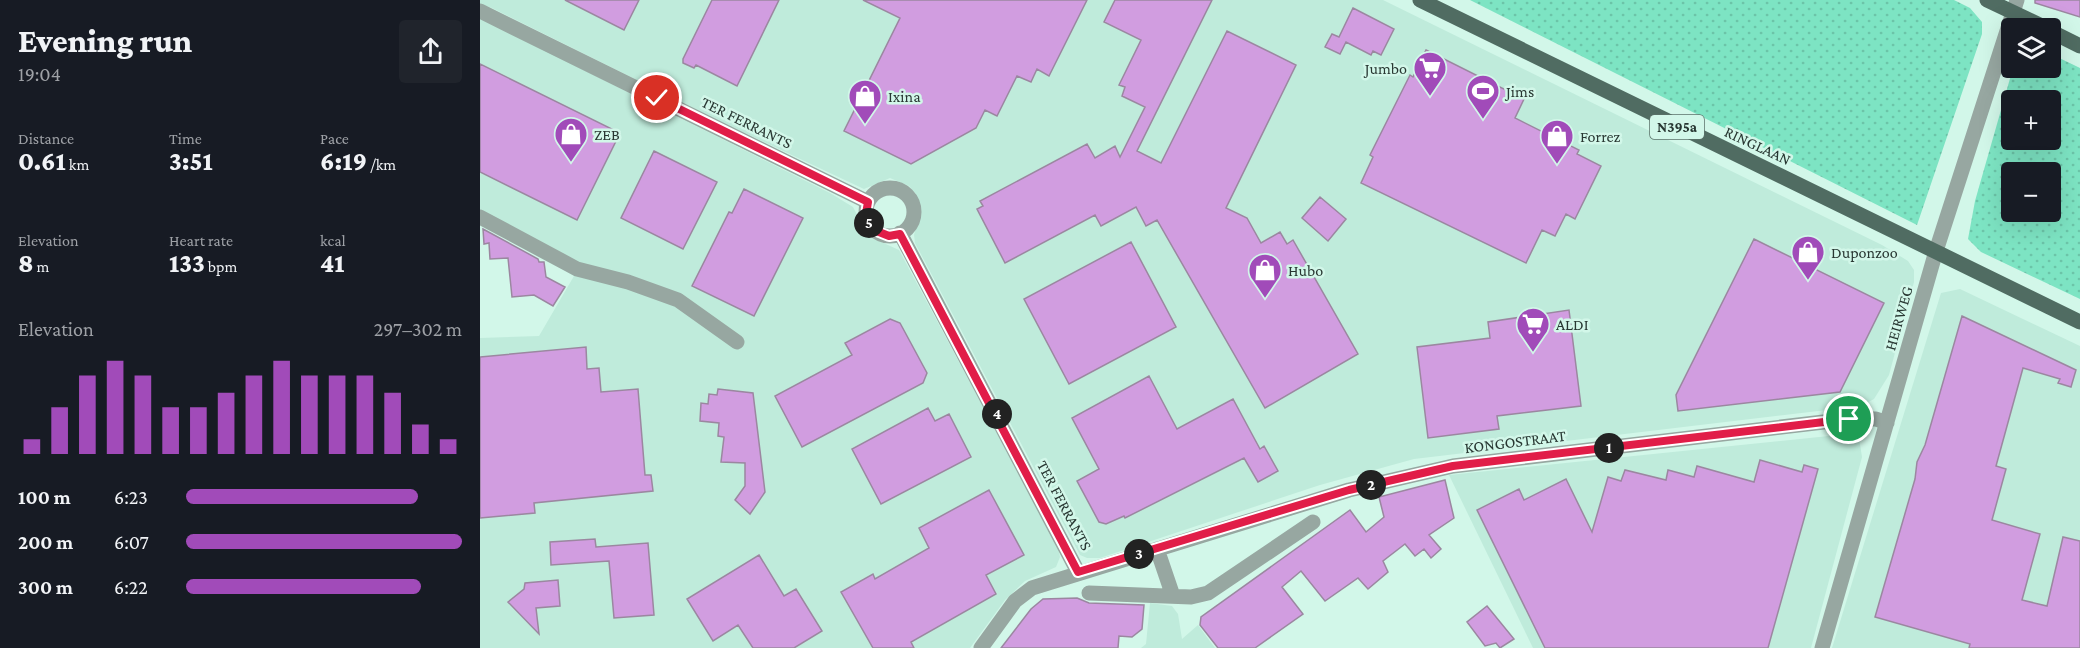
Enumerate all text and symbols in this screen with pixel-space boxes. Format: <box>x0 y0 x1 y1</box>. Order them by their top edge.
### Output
map controls <box>2001 18 2061 222</box>
button: layers <box>2001 18 2061 78</box>
button: share <box>399 20 462 83</box>
text: Evening run <box>18 22 192 59</box>
supermarket icon: Jumbo <box>1412 50 1448 97</box>
place label: Jumbo <box>1363 60 1407 78</box>
text: 19:04 <box>18 63 61 85</box>
pin <box>631 72 682 123</box>
sports icon: Jims <box>1465 73 1501 120</box>
shop icon: Ixina <box>847 78 883 125</box>
icon: check <box>640 81 673 114</box>
place label: Jims <box>1504 83 1534 101</box>
place label: Ixina <box>888 88 921 105</box>
button: + <box>2001 90 2061 150</box>
street label: TER FERRANTS <box>699 93 795 152</box>
road number: N395a <box>1650 115 1704 139</box>
shop icon: ZEB <box>553 116 589 163</box>
shop icon: Forrez <box>1539 118 1575 165</box>
street label: RINGLAAN <box>1722 123 1794 168</box>
place label: ZEB <box>594 126 620 143</box>
place label: Forrez <box>1580 128 1621 145</box>
text: Distance <box>18 130 74 147</box>
text: Time <box>169 130 202 147</box>
text: Pace <box>320 130 349 147</box>
text: 0.61 <box>18 147 66 176</box>
text: 3:51 <box>169 147 213 176</box>
text: 6:19 <box>320 147 367 176</box>
text: km <box>66 156 89 173</box>
text: /km <box>367 156 396 173</box>
button: − <box>2001 162 2061 222</box>
pin: 5 <box>854 208 884 238</box>
text: 5 <box>865 214 873 231</box>
text: Elevation <box>18 232 79 249</box>
text: Heart rate <box>169 232 233 249</box>
text: kcal <box>320 232 346 249</box>
shop icon: Duponzoo <box>1790 234 1826 281</box>
place label: Duponzoo <box>1831 244 1898 262</box>
text: 8 <box>18 249 34 278</box>
text: 133 <box>169 249 205 278</box>
text: 41 <box>320 249 344 278</box>
shop icon: Hubo <box>1247 252 1283 299</box>
text: m <box>34 258 49 275</box>
text: bpm <box>205 258 237 275</box>
place label: Hubo <box>1288 262 1323 279</box>
street label: HEIRWEG <box>1881 284 1916 352</box>
supermarket icon: ALDI <box>1515 306 1551 353</box>
place label: ALDI <box>1556 316 1589 333</box>
text: Elevation <box>18 318 94 340</box>
text: 297–302 m <box>374 318 462 340</box>
pin <box>1823 393 1874 444</box>
pin: 4 <box>982 399 1012 429</box>
icon: arrive <box>1832 402 1865 435</box>
text: 4 <box>993 405 1001 422</box>
street label: KONGOSTRAAT <box>1463 427 1567 456</box>
pin: 1 <box>1594 433 1624 463</box>
text: 1 <box>1606 439 1612 456</box>
street label: TER FERRANTS <box>1034 458 1095 553</box>
pin: 2 <box>1356 470 1386 500</box>
text: 2 <box>1367 476 1375 493</box>
text: 100 m <box>18 486 71 508</box>
text: 6:23 <box>114 486 148 508</box>
text: 200 m <box>18 531 73 553</box>
text: 6:07 <box>114 531 149 553</box>
pin: 3 <box>1124 539 1154 569</box>
text: 3 <box>1135 545 1143 562</box>
text: 300 m <box>18 576 73 598</box>
text: 6:22 <box>114 576 148 598</box>

